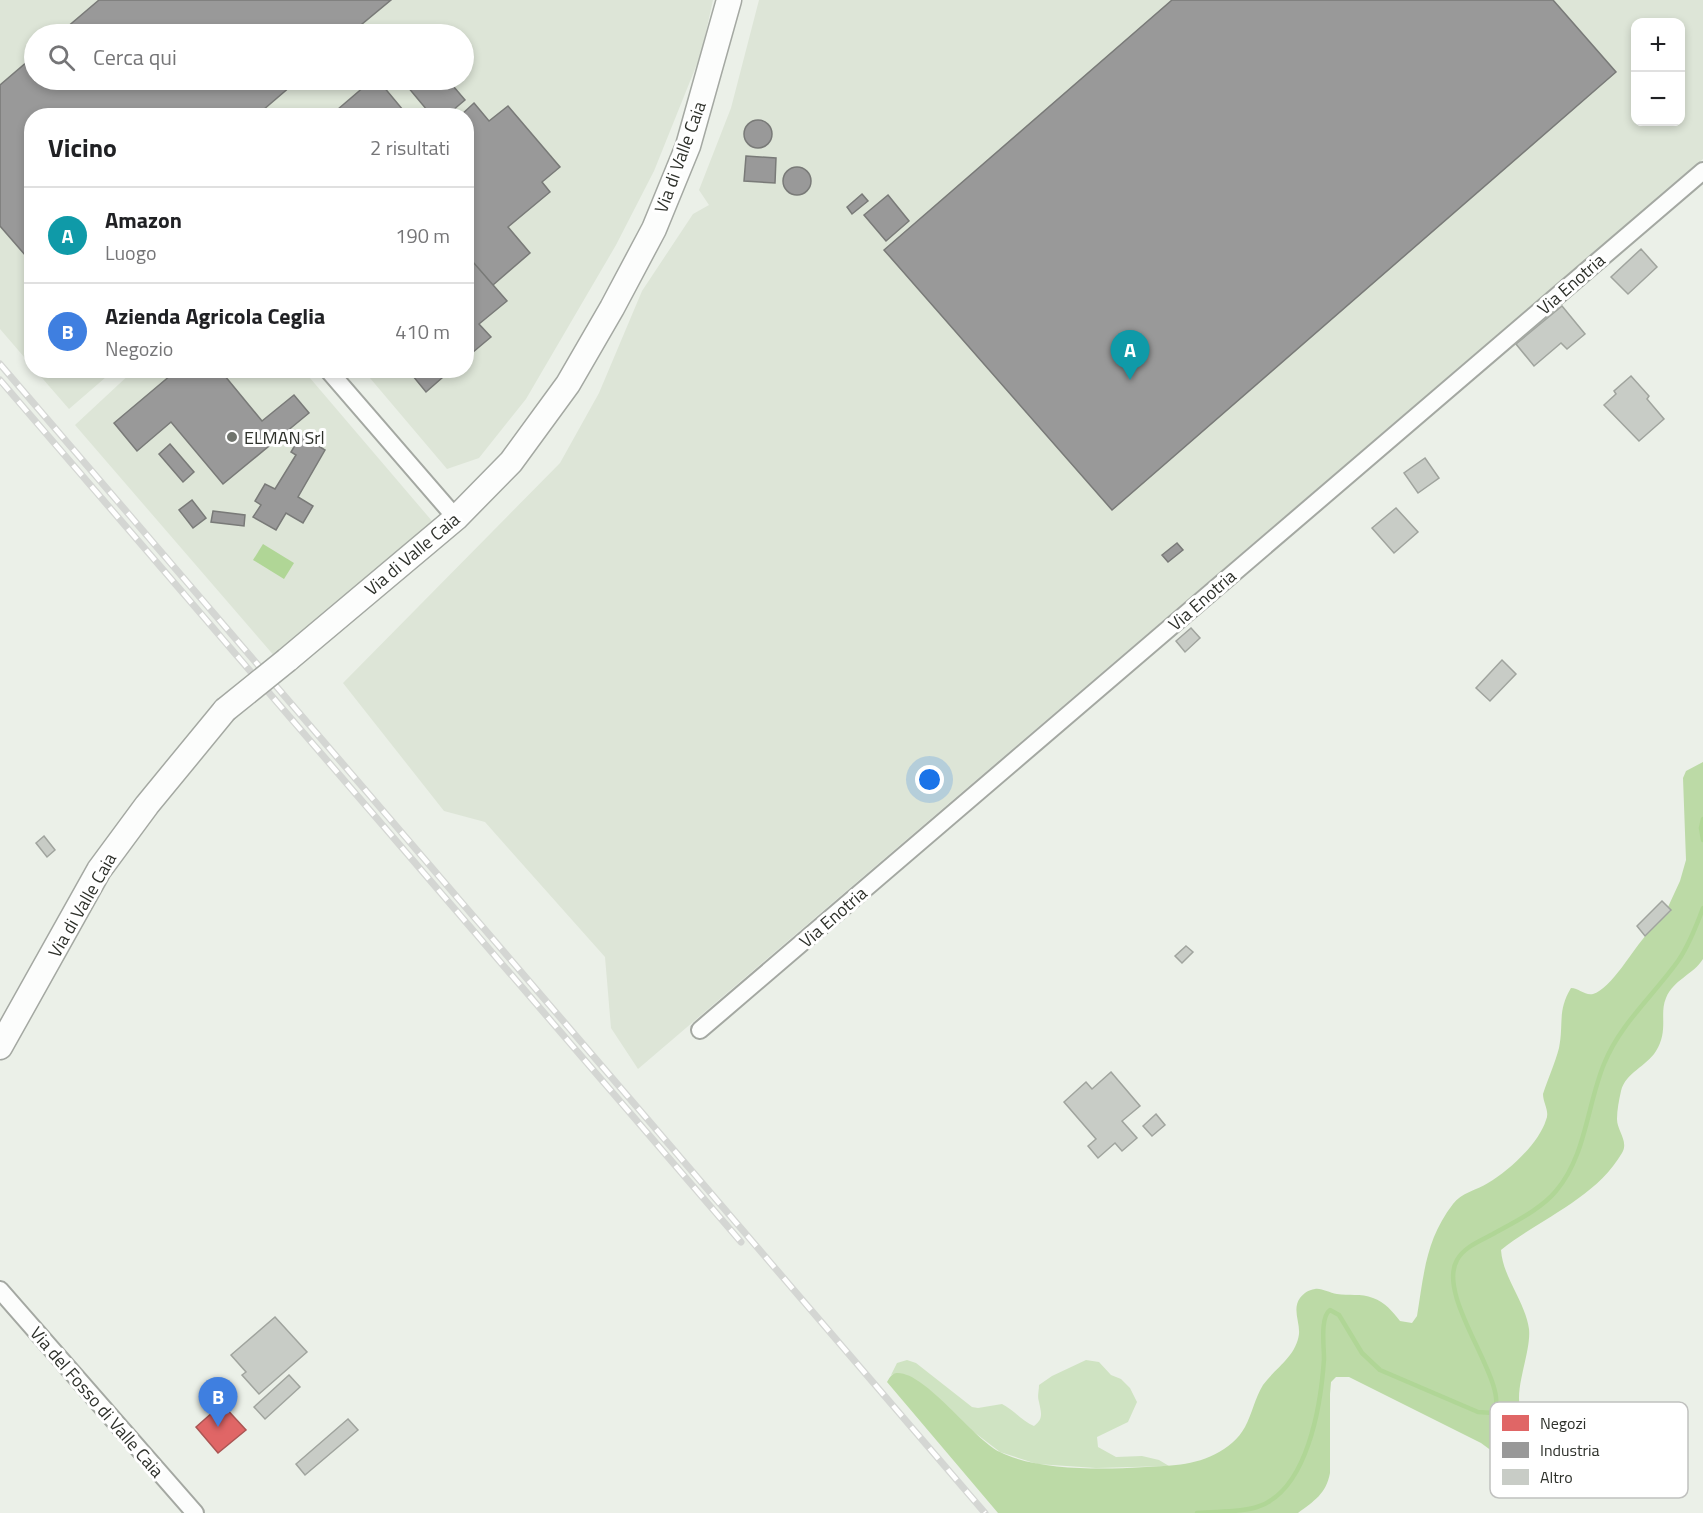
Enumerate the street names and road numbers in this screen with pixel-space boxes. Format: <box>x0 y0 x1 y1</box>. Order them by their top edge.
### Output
street label: Via di Valle Caia <box>647 97 713 217</box>
street label: Via Enotria <box>1531 247 1611 321</box>
street label: Via di Valle Caia <box>359 506 465 602</box>
street label: Via Enotria <box>1162 563 1242 637</box>
street label: Via di Valle Caia <box>41 848 123 962</box>
street label: Via Enotria <box>793 880 873 954</box>
street label: Via del Fosso di Valle Caia <box>24 1320 170 1484</box>

